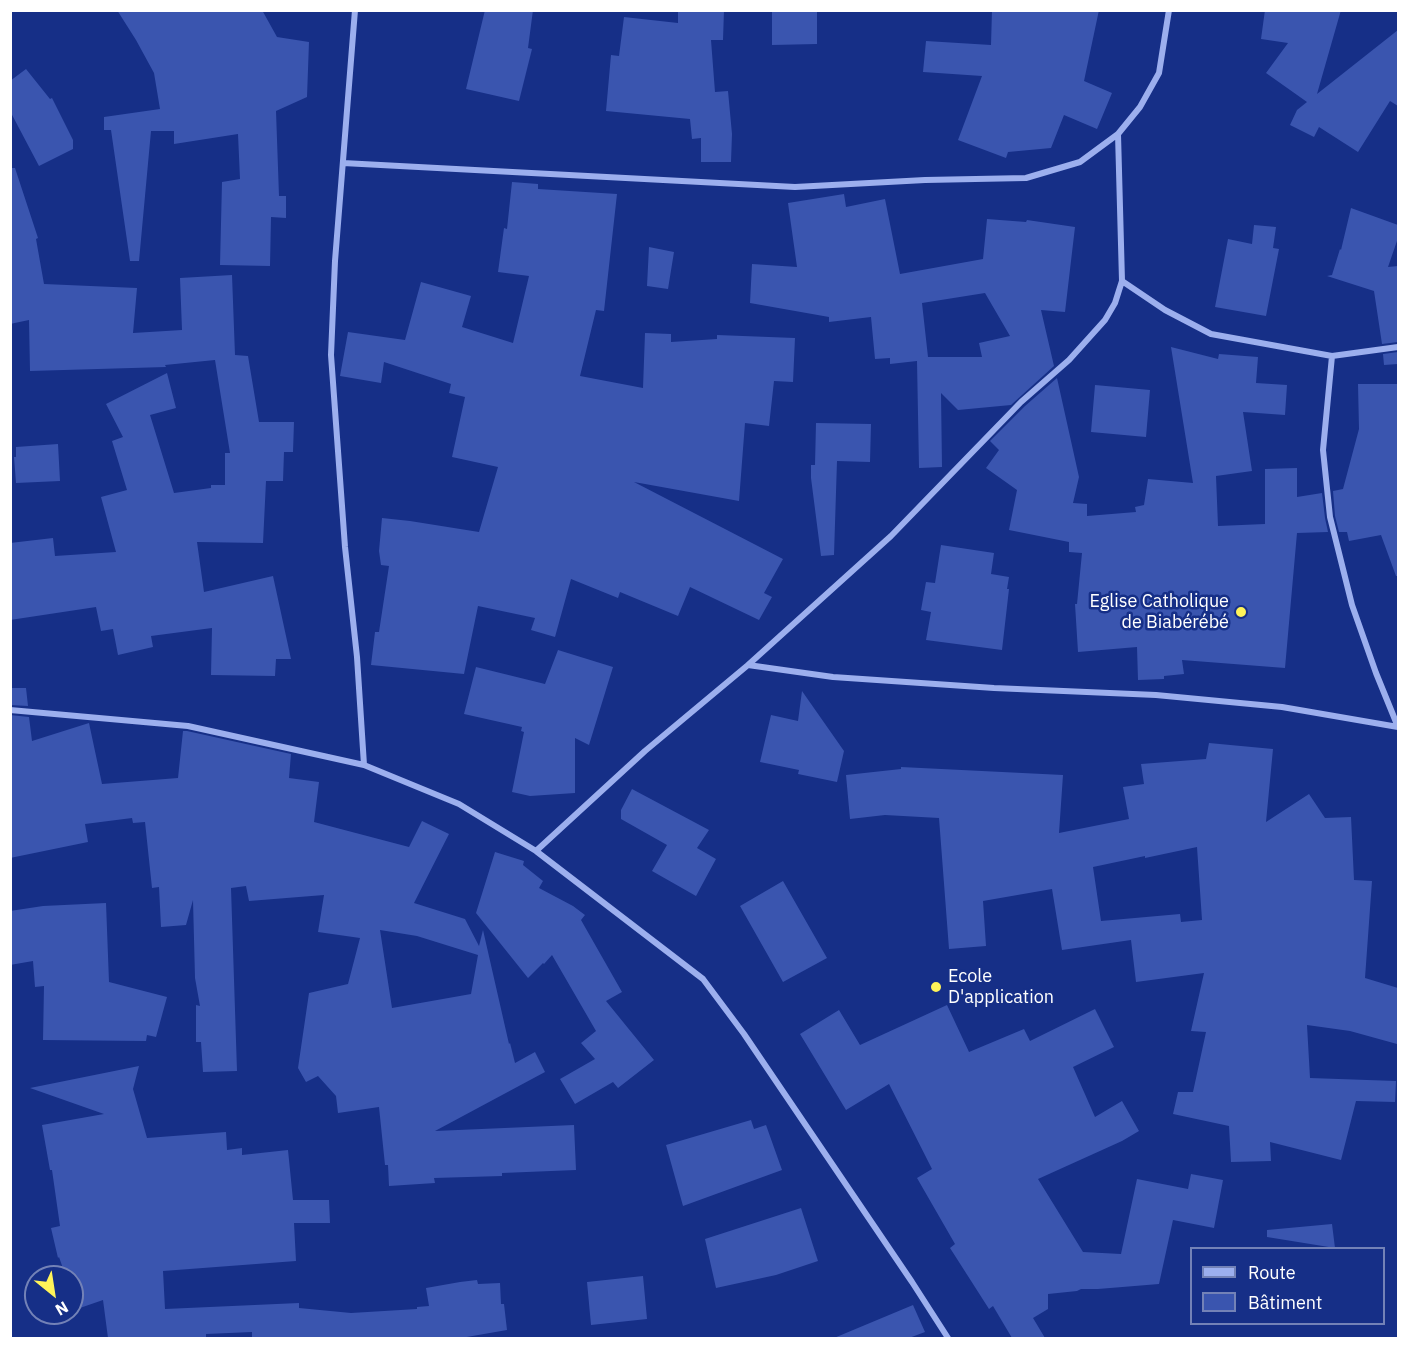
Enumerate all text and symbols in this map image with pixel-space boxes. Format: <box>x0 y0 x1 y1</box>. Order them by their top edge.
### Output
place label: Eglise Catholique de Biabérébé <box>1089 591 1229 634</box>
marker: Eglise Catholique de Biabérébé <box>1234 605 1248 619</box>
place label: Ecole D'application <box>948 966 1054 1008</box>
marker: Ecole D'application <box>929 980 943 994</box>
legend <box>1190 1247 1385 1325</box>
text: Route <box>1248 1261 1296 1284</box>
north arrow <box>24 1265 84 1325</box>
text: Bâtiment <box>1248 1291 1322 1314</box>
text: N <box>52 1297 72 1320</box>

